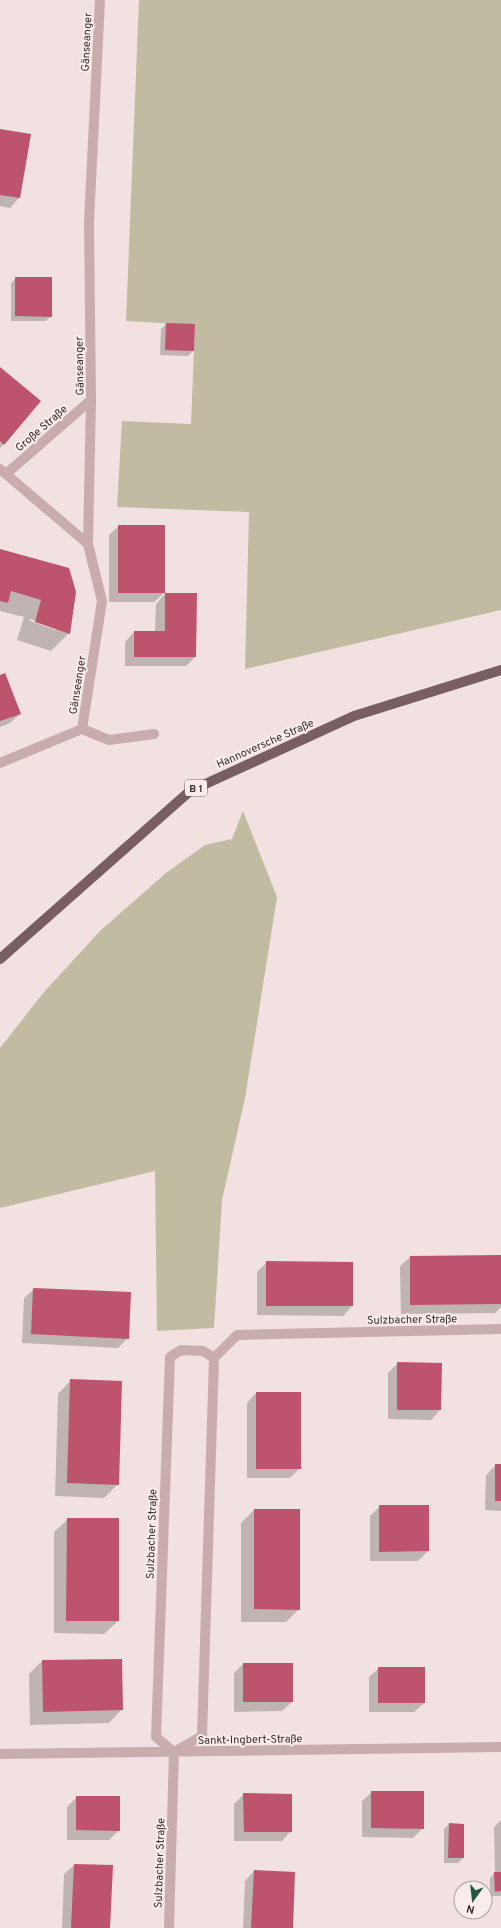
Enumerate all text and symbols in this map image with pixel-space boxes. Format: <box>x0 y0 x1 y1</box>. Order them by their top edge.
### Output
street label: Gänseanger <box>78 11 96 72</box>
street label: Gänseanger <box>72 336 88 396</box>
street label: Große Straße <box>13 402 71 455</box>
street label: Gänseanger <box>66 654 90 715</box>
street label: Hannoversche Straße <box>214 716 316 772</box>
road number: B 1 <box>185 780 207 796</box>
street label: Sulzbacher Straße <box>367 1312 457 1328</box>
street label: Sulzbacher Straße <box>143 1489 161 1579</box>
street label: Sankt-Ingbert-Straße <box>197 1732 303 1748</box>
street label: Sulzbacher Straße <box>151 1818 169 1908</box>
north arrow <box>453 1880 493 1920</box>
text: N <box>465 1901 476 1916</box>

